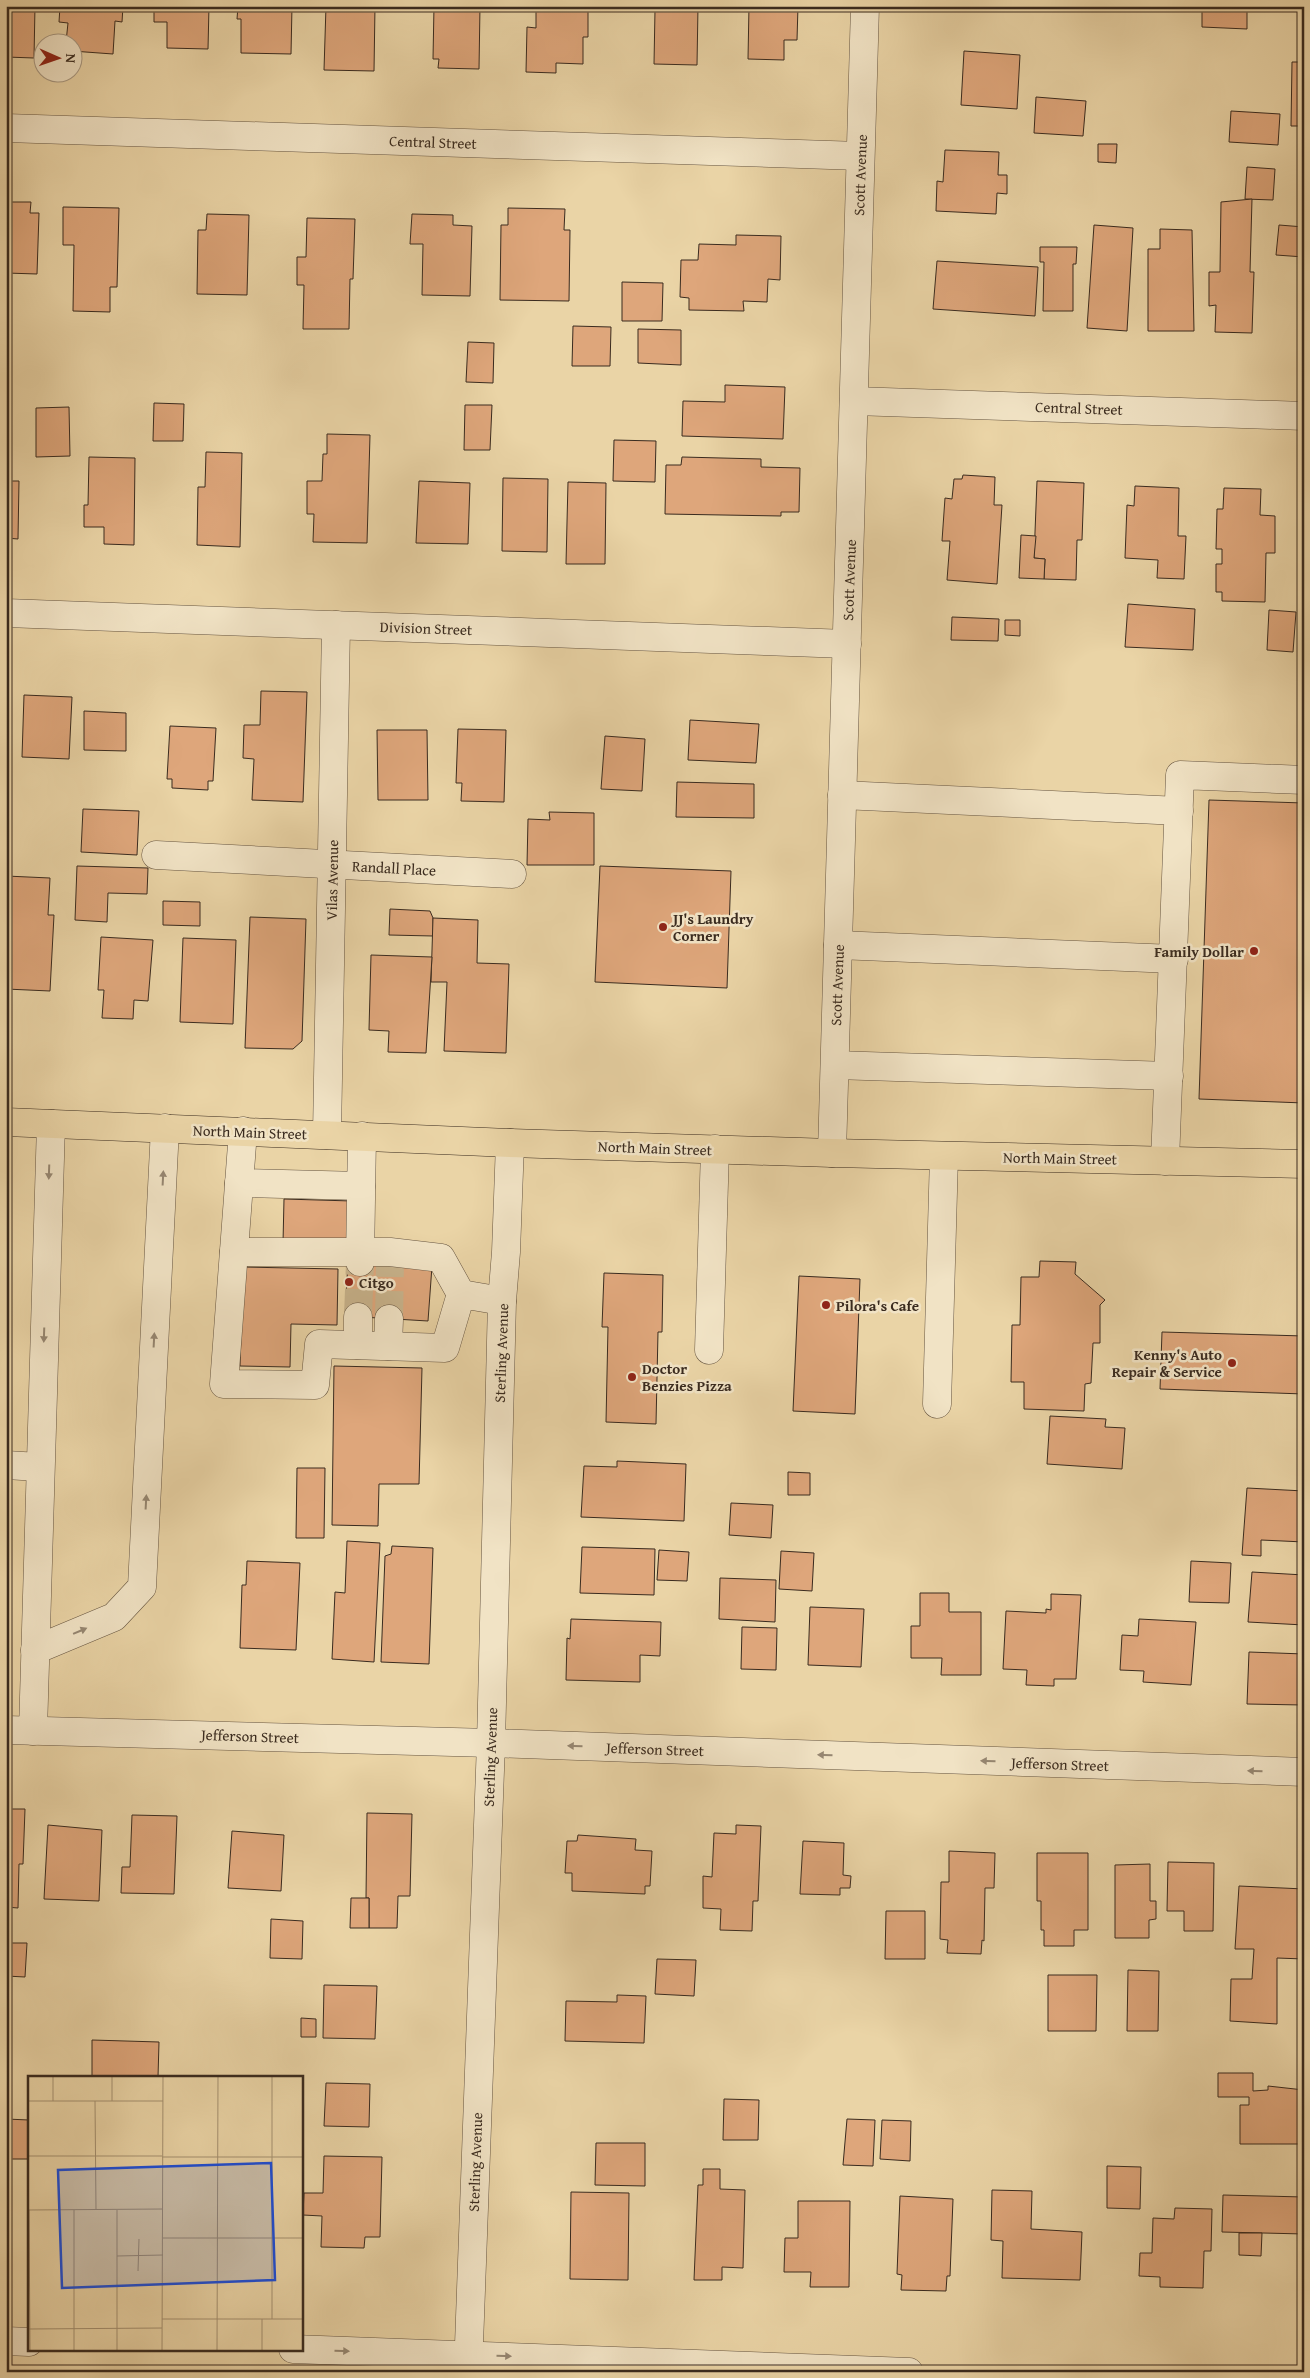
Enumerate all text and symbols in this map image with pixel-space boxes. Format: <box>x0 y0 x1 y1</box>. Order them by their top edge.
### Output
north arrow <box>32 32 82 82</box>
text: N <box>61 53 81 64</box>
street label: Central Street <box>389 130 478 154</box>
street label: Scott Avenue <box>848 134 872 216</box>
street label: Central Street <box>1035 396 1124 420</box>
street label: Scott Avenue <box>837 539 861 621</box>
street label: Division Street <box>379 616 473 640</box>
street label: Vilas Avenue <box>321 839 343 921</box>
street label: Randall Place <box>351 855 437 881</box>
place label: JJ's Laundry Corner <box>670 908 754 946</box>
marker: JJ's Laundry Corner <box>657 921 669 933</box>
place label: Family Dollar <box>1154 941 1244 962</box>
street label: Scott Avenue <box>825 944 849 1026</box>
marker: Family Dollar <box>1248 945 1260 957</box>
street label: North Main Street <box>193 1120 308 1145</box>
street label: North Main Street <box>598 1136 713 1161</box>
street label: North Main Street <box>1003 1147 1118 1170</box>
one-way arrow <box>45 1165 53 1181</box>
one-way arrow <box>159 1169 167 1185</box>
place label: Citgo <box>359 1272 394 1293</box>
marker: Citgo <box>343 1276 355 1288</box>
place label: Pilora's Cafe <box>836 1295 919 1316</box>
marker: Pilora's Cafe <box>820 1299 832 1311</box>
street label: Sterling Avenue <box>489 1303 513 1403</box>
one-way arrow <box>39 1327 47 1343</box>
one-way arrow <box>151 1332 159 1348</box>
place label: Kenny's Auto Repair & Service <box>1112 1344 1222 1382</box>
marker: Kenny's Auto Repair & Service <box>1226 1357 1238 1369</box>
place label: Doctor Benzies Pizza <box>642 1358 732 1396</box>
marker: Doctor Benzies Pizza <box>626 1371 638 1383</box>
one-way arrow <box>142 1494 150 1510</box>
one-way arrow <box>73 1627 88 1635</box>
street label: Sterling Avenue <box>478 1707 502 1807</box>
street label: Jefferson Street <box>199 1724 300 1748</box>
street label: Jefferson Street <box>604 1737 705 1761</box>
one-way arrow <box>567 1742 583 1750</box>
one-way arrow <box>817 1751 833 1759</box>
street label: Jefferson Street <box>1009 1752 1110 1776</box>
one-way arrow <box>979 1757 995 1765</box>
one-way arrow <box>1247 1766 1263 1774</box>
inset map <box>28 2076 302 2350</box>
street label: Sterling Avenue <box>463 2112 487 2212</box>
one-way arrow <box>334 2347 350 2355</box>
one-way arrow <box>496 2352 512 2360</box>

